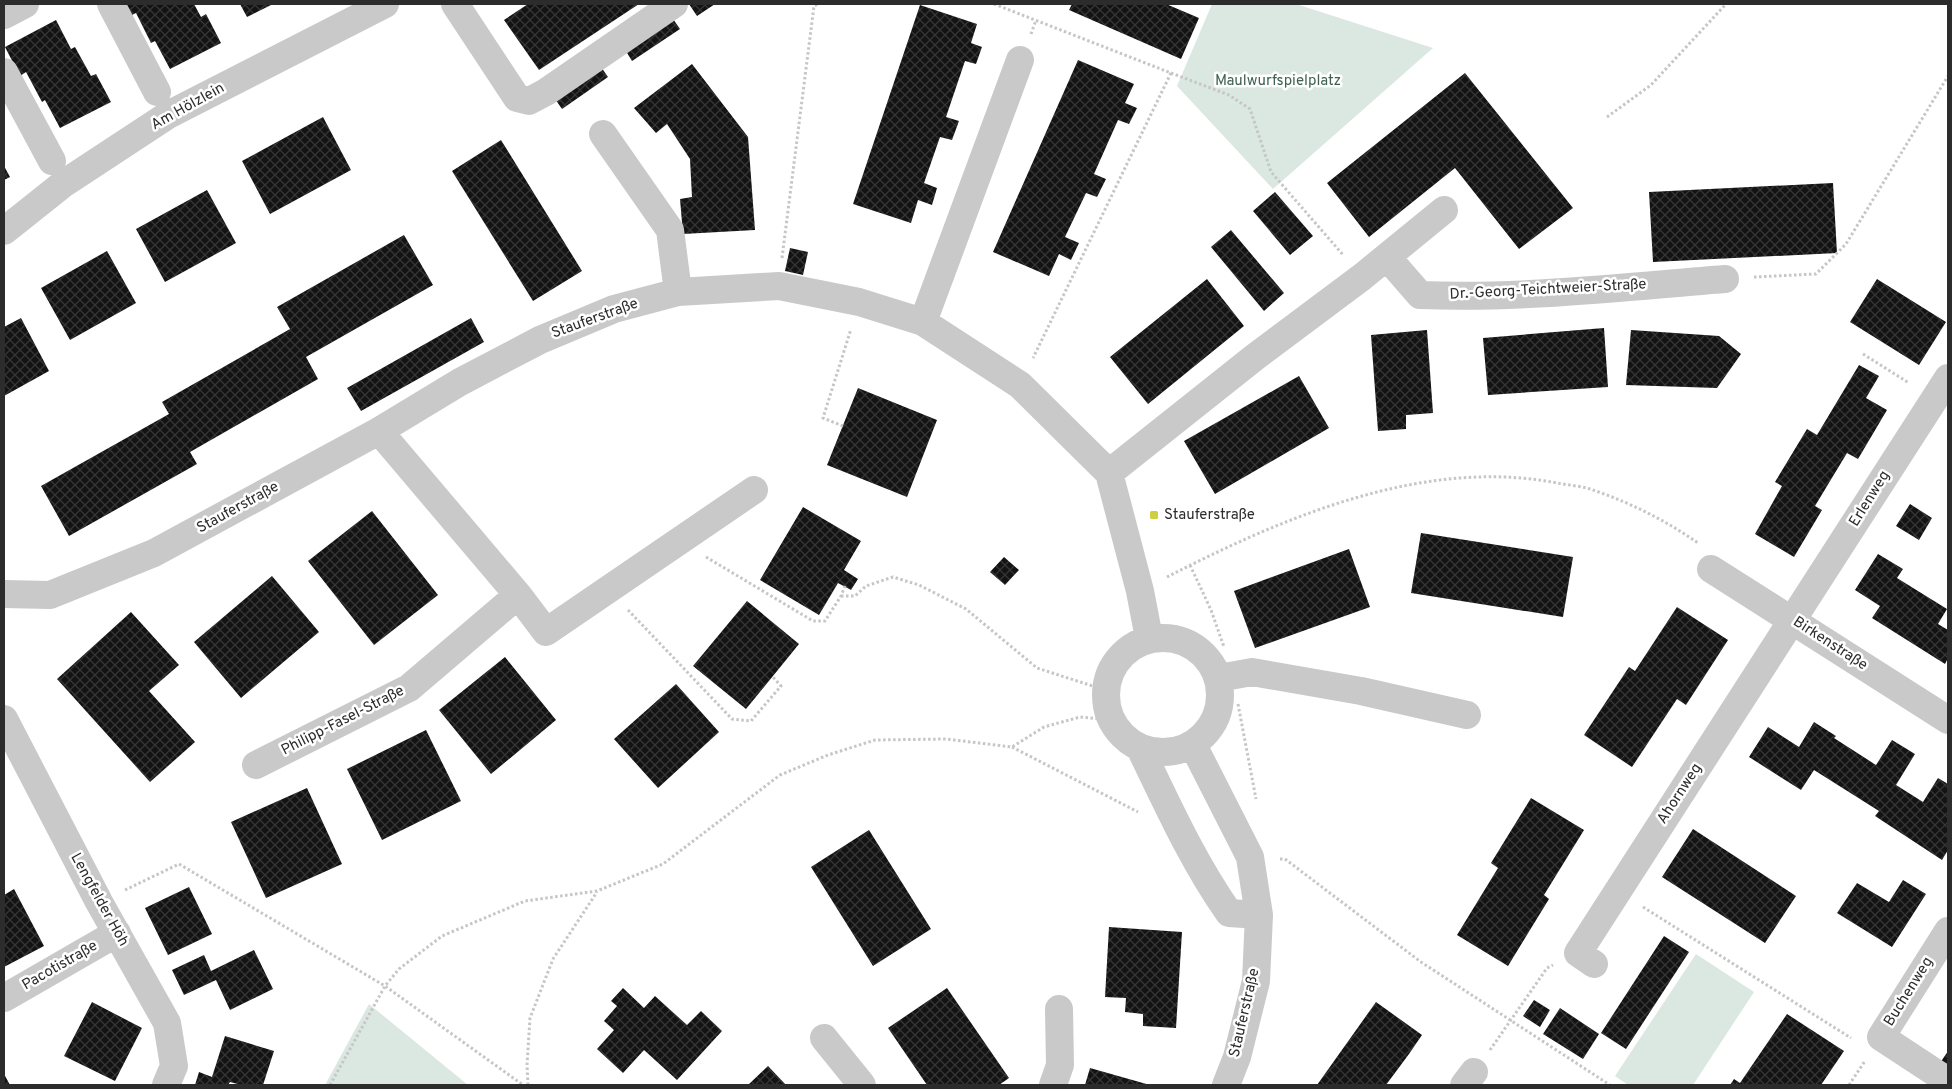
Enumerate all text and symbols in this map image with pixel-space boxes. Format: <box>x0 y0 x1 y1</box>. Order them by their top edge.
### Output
park label: Maulwurfspielplatz <box>1215 72 1341 91</box>
street label: Am Hölzlein <box>148 79 228 135</box>
street label: Dr.-Georg-Teichtweier-Straße <box>1449 275 1647 305</box>
street label: Stauferstraße <box>549 295 641 343</box>
street label: Erlenweg <box>1845 467 1895 531</box>
street label: Stauferstraße <box>194 478 282 538</box>
place label: Stauferstraße <box>1164 506 1255 525</box>
marker: Stauferstraße <box>1148 509 1160 521</box>
street label: Birkenstraße <box>1789 613 1871 675</box>
street label: Philipp-Fasel-Straße <box>278 682 408 760</box>
street label: Ahornweg <box>1653 760 1707 828</box>
street label: Lengfelder Höh <box>66 850 132 950</box>
street label: Pacotistraße <box>19 937 101 995</box>
street label: Buchenweg <box>1880 954 1938 1030</box>
street label: Stauferstraße <box>1226 967 1264 1059</box>

